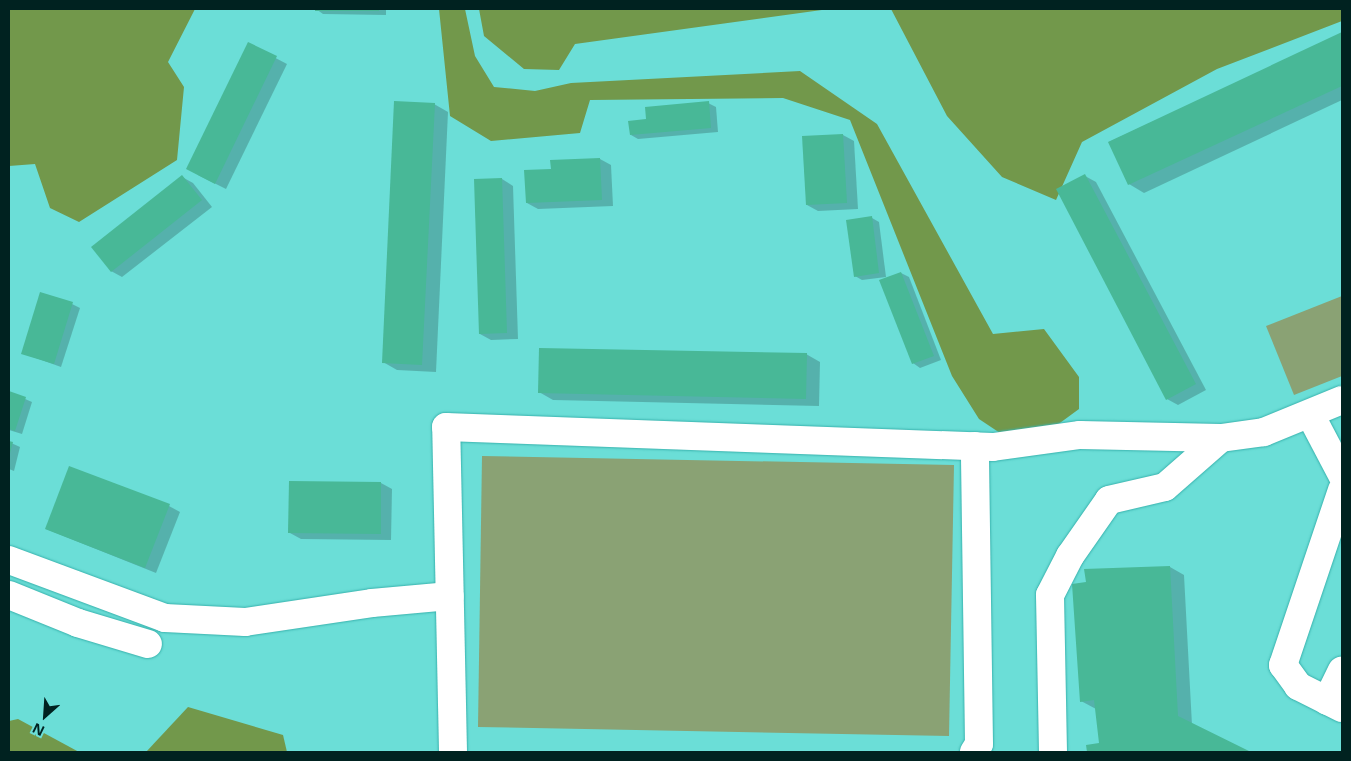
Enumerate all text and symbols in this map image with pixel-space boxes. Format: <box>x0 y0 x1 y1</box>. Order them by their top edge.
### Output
north arrow <box>20 691 70 741</box>
text: N <box>29 719 47 741</box>

